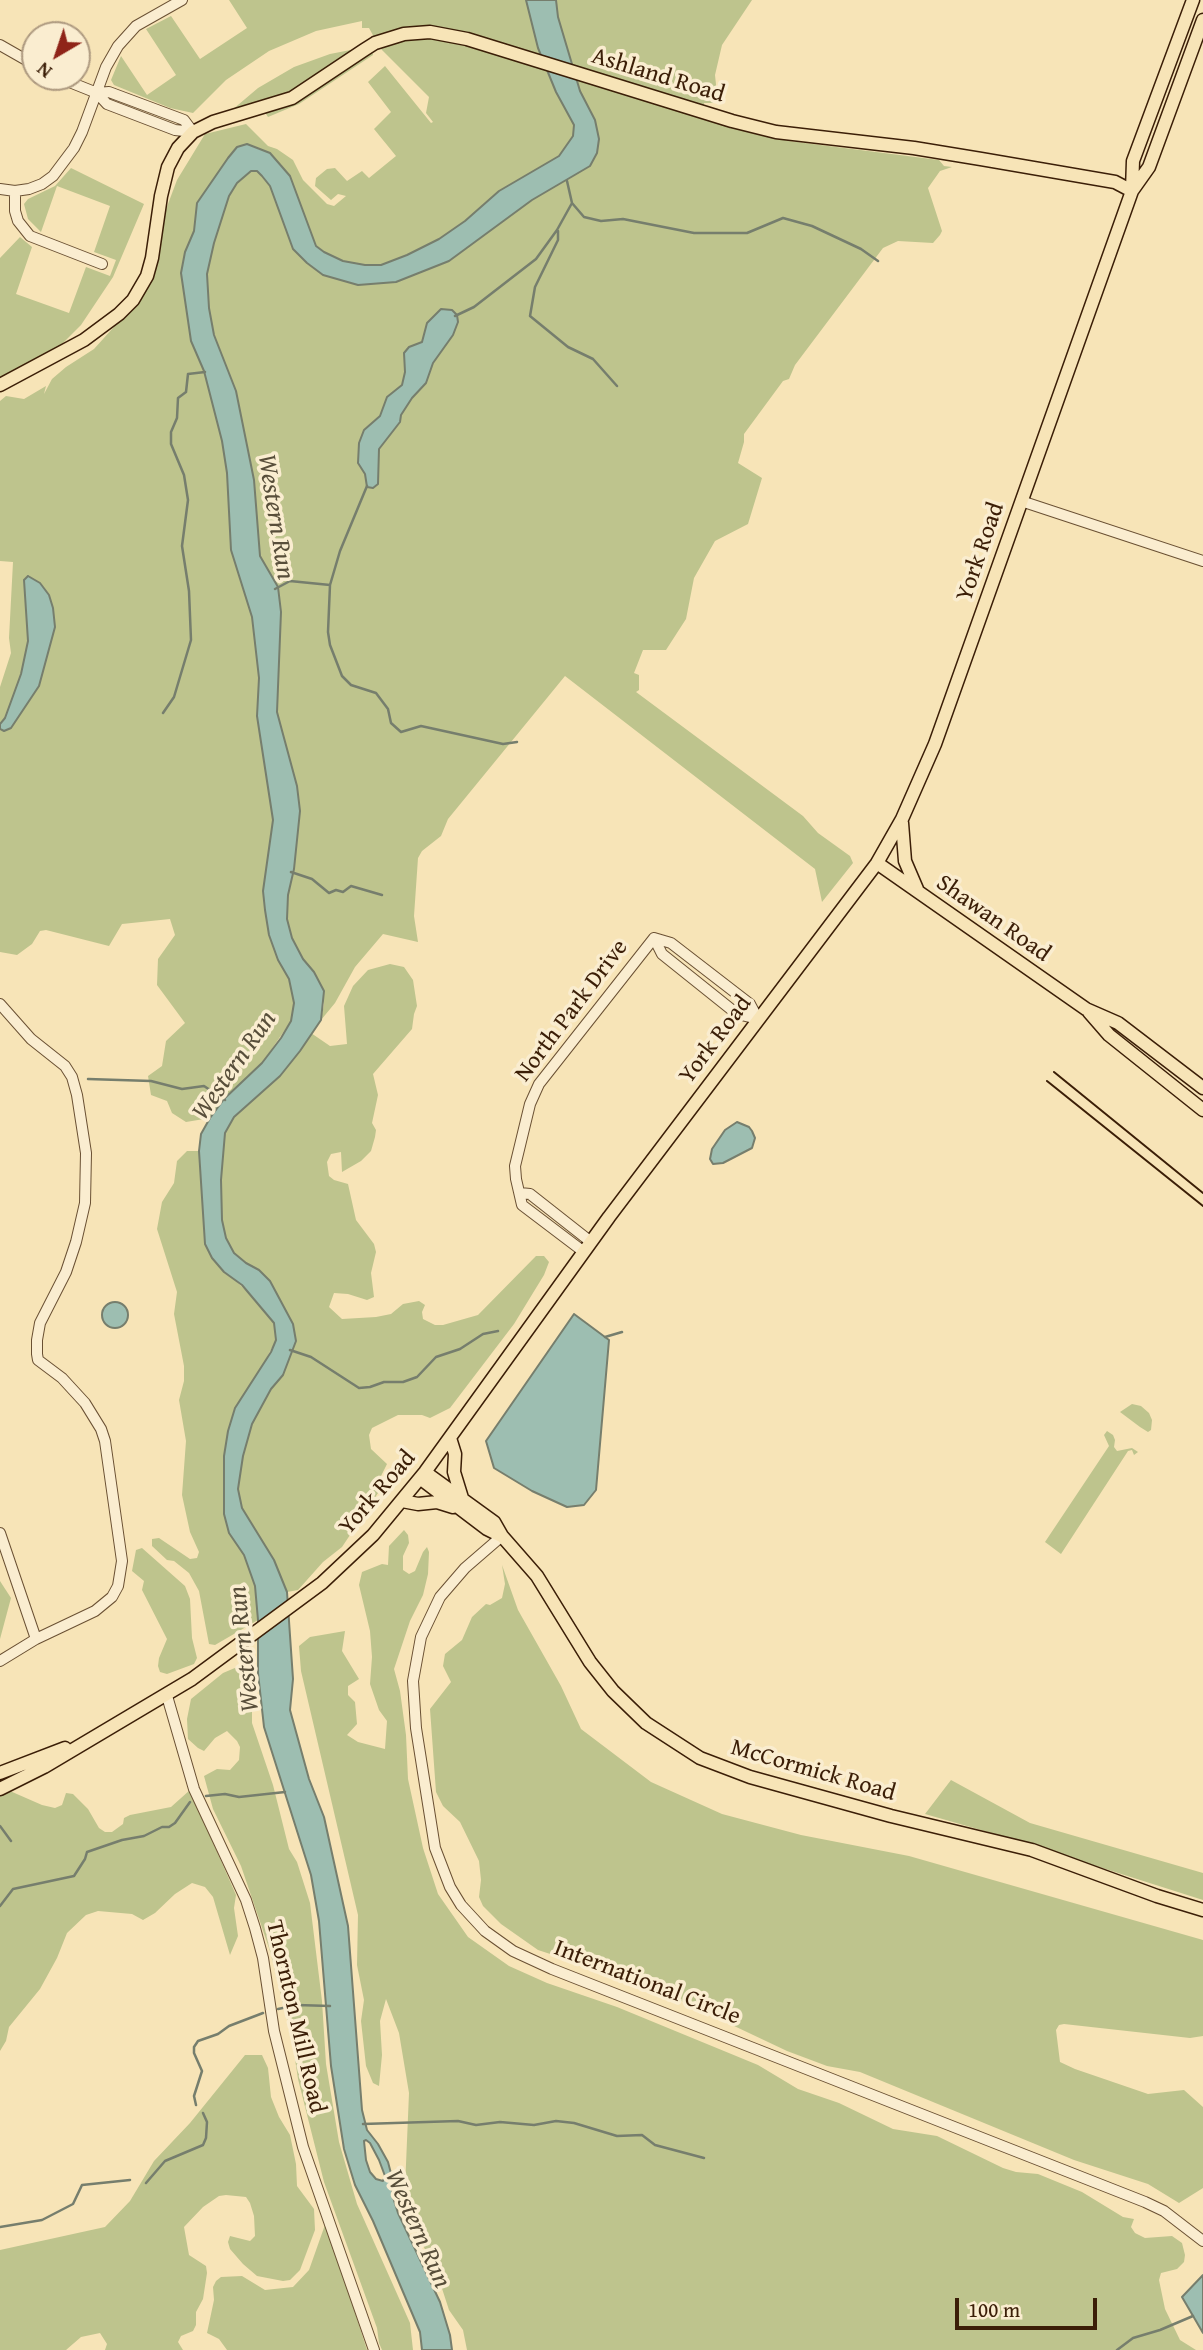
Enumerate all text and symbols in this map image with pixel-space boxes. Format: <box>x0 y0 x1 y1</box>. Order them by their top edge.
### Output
north arrow <box>21 21 91 91</box>
street label: Ashland Road <box>588 42 728 110</box>
text: N <box>30 56 58 86</box>
water label: Western Run <box>250 452 300 582</box>
street label: York Road <box>951 499 1011 605</box>
street label: Shawan Road <box>930 869 1056 969</box>
street label: North Park Drive <box>509 934 635 1088</box>
street label: York Road <box>674 990 758 1090</box>
water label: Western Run <box>186 1005 284 1127</box>
street label: York Road <box>333 1445 423 1541</box>
water label: Western Run <box>223 1585 267 1713</box>
street label: McCormick Road <box>727 1734 899 1808</box>
street label: Thornton Mill Road <box>259 1918 331 2116</box>
street label: International Circle <box>550 1934 744 2032</box>
water label: Western Run <box>377 2165 457 2293</box>
scale bar <box>958 2284 1100 2328</box>
text: 100 m <box>968 2294 1020 2325</box>

